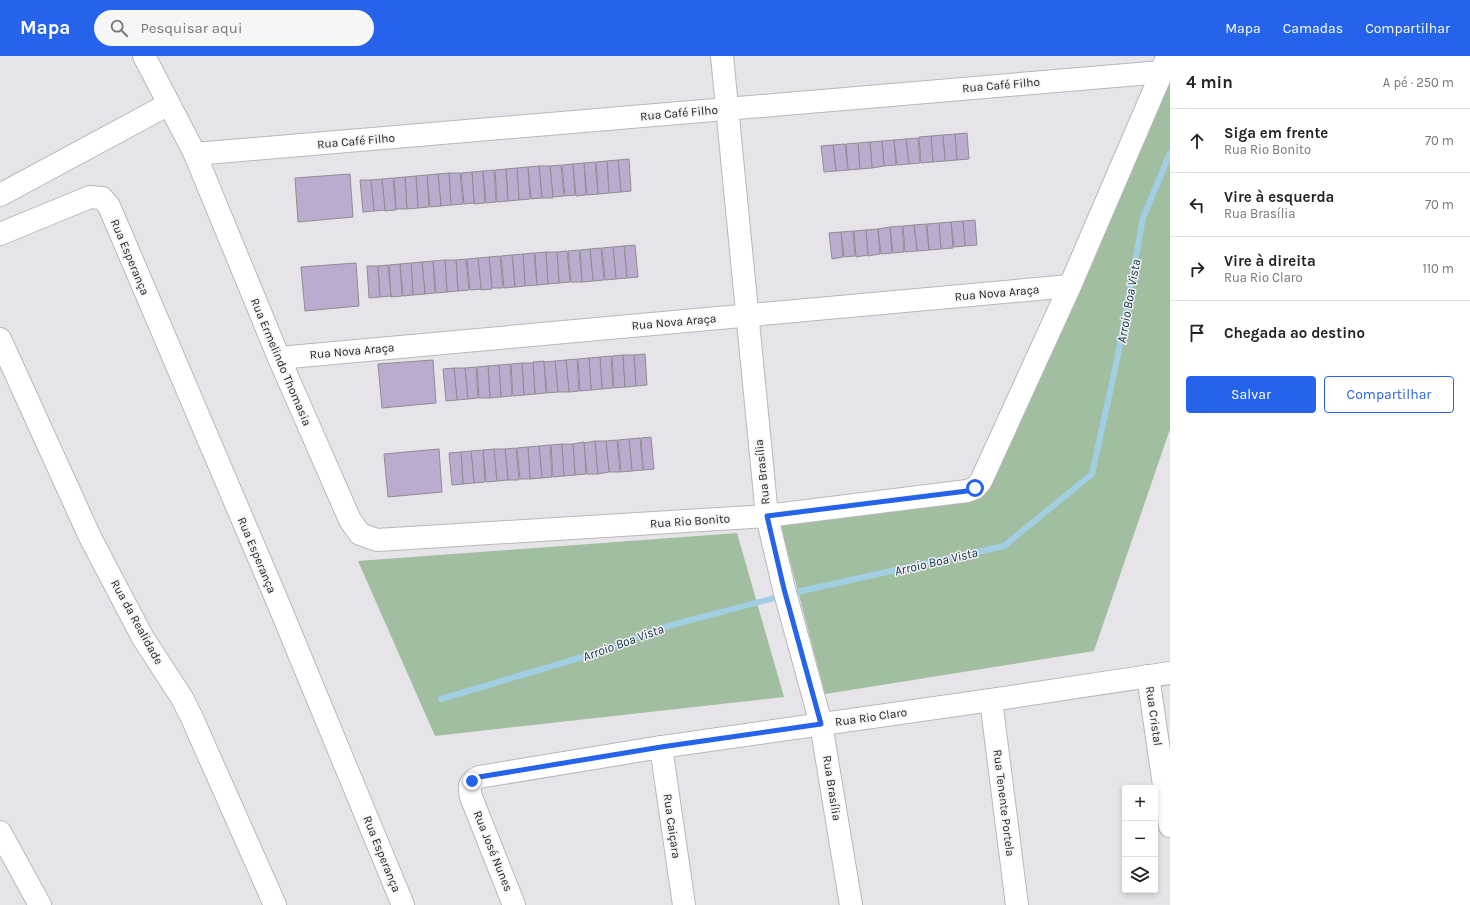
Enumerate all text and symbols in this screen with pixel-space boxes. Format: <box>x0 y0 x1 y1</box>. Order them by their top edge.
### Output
search box <box>94 10 374 46</box>
text: Mapa <box>20 17 70 39</box>
icon: search <box>108 17 130 39</box>
text: Pesquisar aqui <box>140 19 242 37</box>
text: Mapa <box>1225 20 1261 37</box>
text: Camadas <box>1283 20 1343 37</box>
text: Compartilhar <box>1365 20 1450 37</box>
text: 4 min <box>1186 72 1233 92</box>
street label: Rua Café Filho <box>961 75 1041 95</box>
text: A pé · 250 m <box>1383 75 1454 90</box>
street label: Rua Café Filho <box>639 103 719 123</box>
text: Siga em frente <box>1224 124 1328 142</box>
icon: ahead <box>1186 130 1208 152</box>
street label: Rua Café Filho <box>316 131 396 151</box>
text: 70 m <box>1425 133 1454 148</box>
text: Rua Rio Bonito <box>1224 142 1311 157</box>
text: Vire à esquerda <box>1224 188 1334 206</box>
icon: left <box>1186 194 1208 216</box>
text: 70 m <box>1425 197 1454 212</box>
text: Rua Brasília <box>1224 206 1295 221</box>
street label: Rua Esperança <box>108 217 152 297</box>
text: Vire à direita <box>1224 252 1316 270</box>
water label: Arroio Boa Vista <box>1114 258 1143 344</box>
icon: right <box>1186 258 1208 280</box>
text: 110 m <box>1422 261 1454 276</box>
text: Rua Rio Claro <box>1224 270 1303 285</box>
street label: Rua Nova Araça <box>954 282 1040 304</box>
street label: Rua Ermelindo Thomasia <box>248 296 314 428</box>
street label: Rua Nova Araça <box>631 311 717 333</box>
icon: arrive <box>1186 322 1208 344</box>
text: Chegada ao destino <box>1224 324 1365 342</box>
street label: Rua Nova Araça <box>309 340 395 362</box>
button: Salvar <box>1186 376 1316 413</box>
button: Compartilhar <box>1324 376 1454 413</box>
street label: Rua Brasília <box>752 438 772 506</box>
route start <box>966 479 984 497</box>
street label: Rua Rio Bonito <box>649 511 731 531</box>
street label: Rua Esperança <box>235 515 279 595</box>
water label: Arroio Boa Vista <box>893 545 980 578</box>
street label: Rua da Realidade <box>108 577 166 667</box>
water label: Arroio Boa Vista <box>581 621 666 664</box>
street label: Rua Cristal <box>1143 685 1165 747</box>
street label: Rua Rio Claro <box>834 705 908 729</box>
street label: Rua Tenente Portela <box>990 749 1018 857</box>
street label: Rua Brasília <box>820 754 844 822</box>
route end <box>463 772 481 790</box>
map controls <box>1122 785 1158 893</box>
button: + <box>1122 785 1158 821</box>
street label: Rua Caiçara <box>661 793 683 859</box>
street label: Rua José Nunes <box>470 809 516 893</box>
street label: Rua Esperança <box>360 814 404 894</box>
button: − <box>1122 821 1158 857</box>
button: layers <box>1122 857 1158 893</box>

